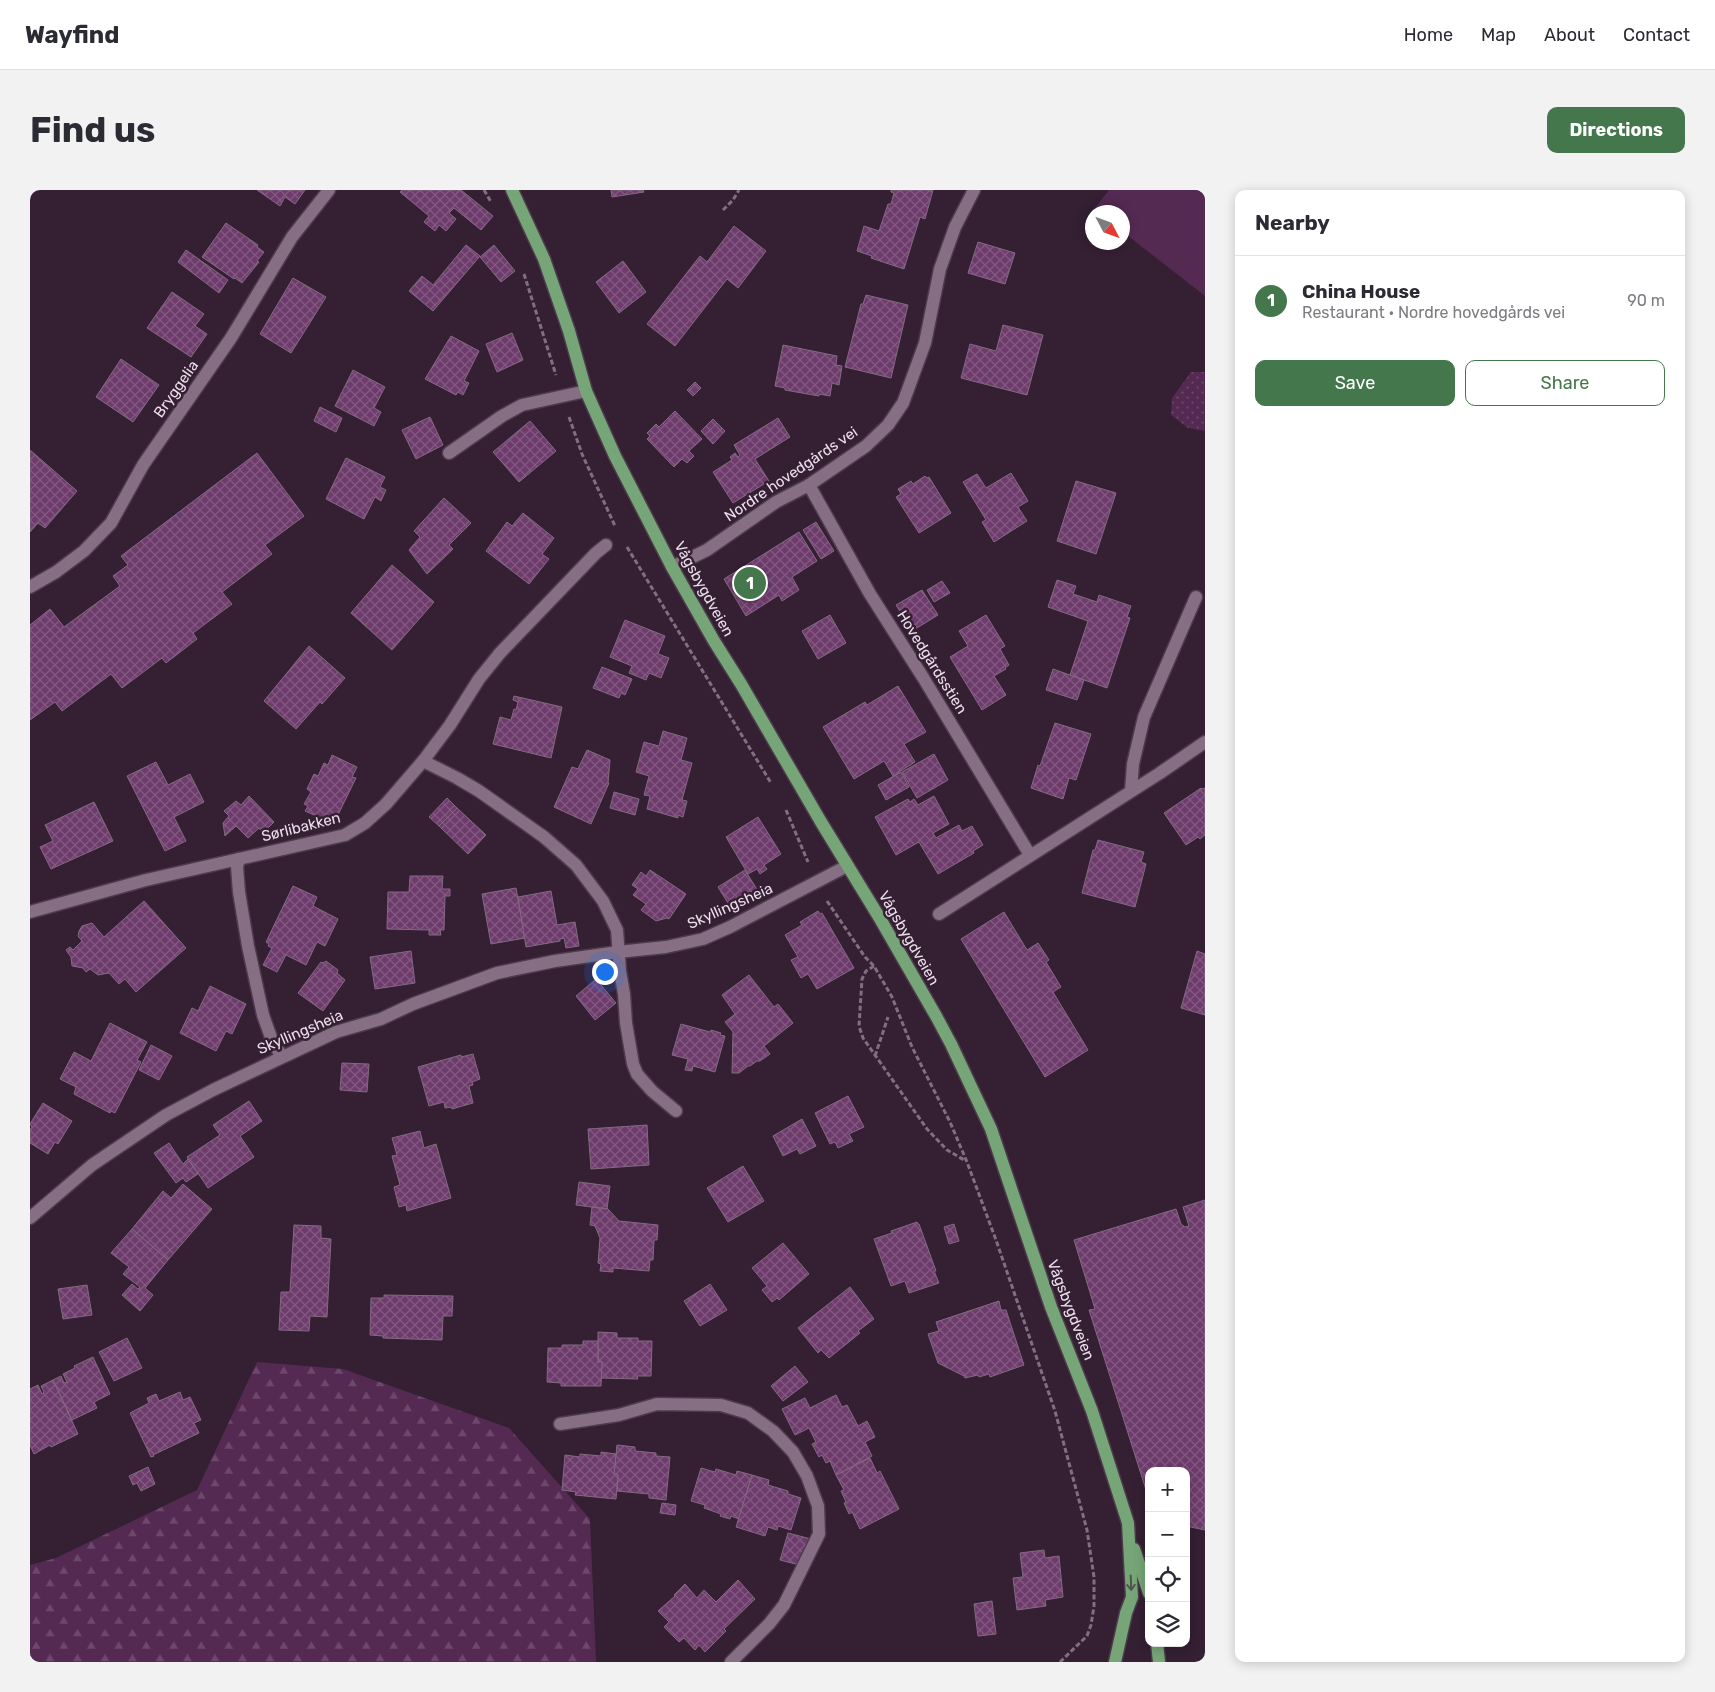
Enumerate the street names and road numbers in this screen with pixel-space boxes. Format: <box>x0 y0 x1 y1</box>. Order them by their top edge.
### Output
street label: Bryggelia <box>150 357 202 421</box>
street label: Nordre hovedgårds vei <box>721 423 861 525</box>
street label: Vågsbygdveien <box>670 538 738 640</box>
street label: Hovedgårdsstien <box>893 607 971 717</box>
street label: Sørlibakken <box>260 809 342 845</box>
street label: Skyllingsheia <box>685 879 775 933</box>
street label: Vågsbygdveien <box>875 888 943 988</box>
street label: Skyllingsheia <box>254 1006 346 1058</box>
street label: Vågsbygdveien <box>1044 1257 1098 1363</box>

